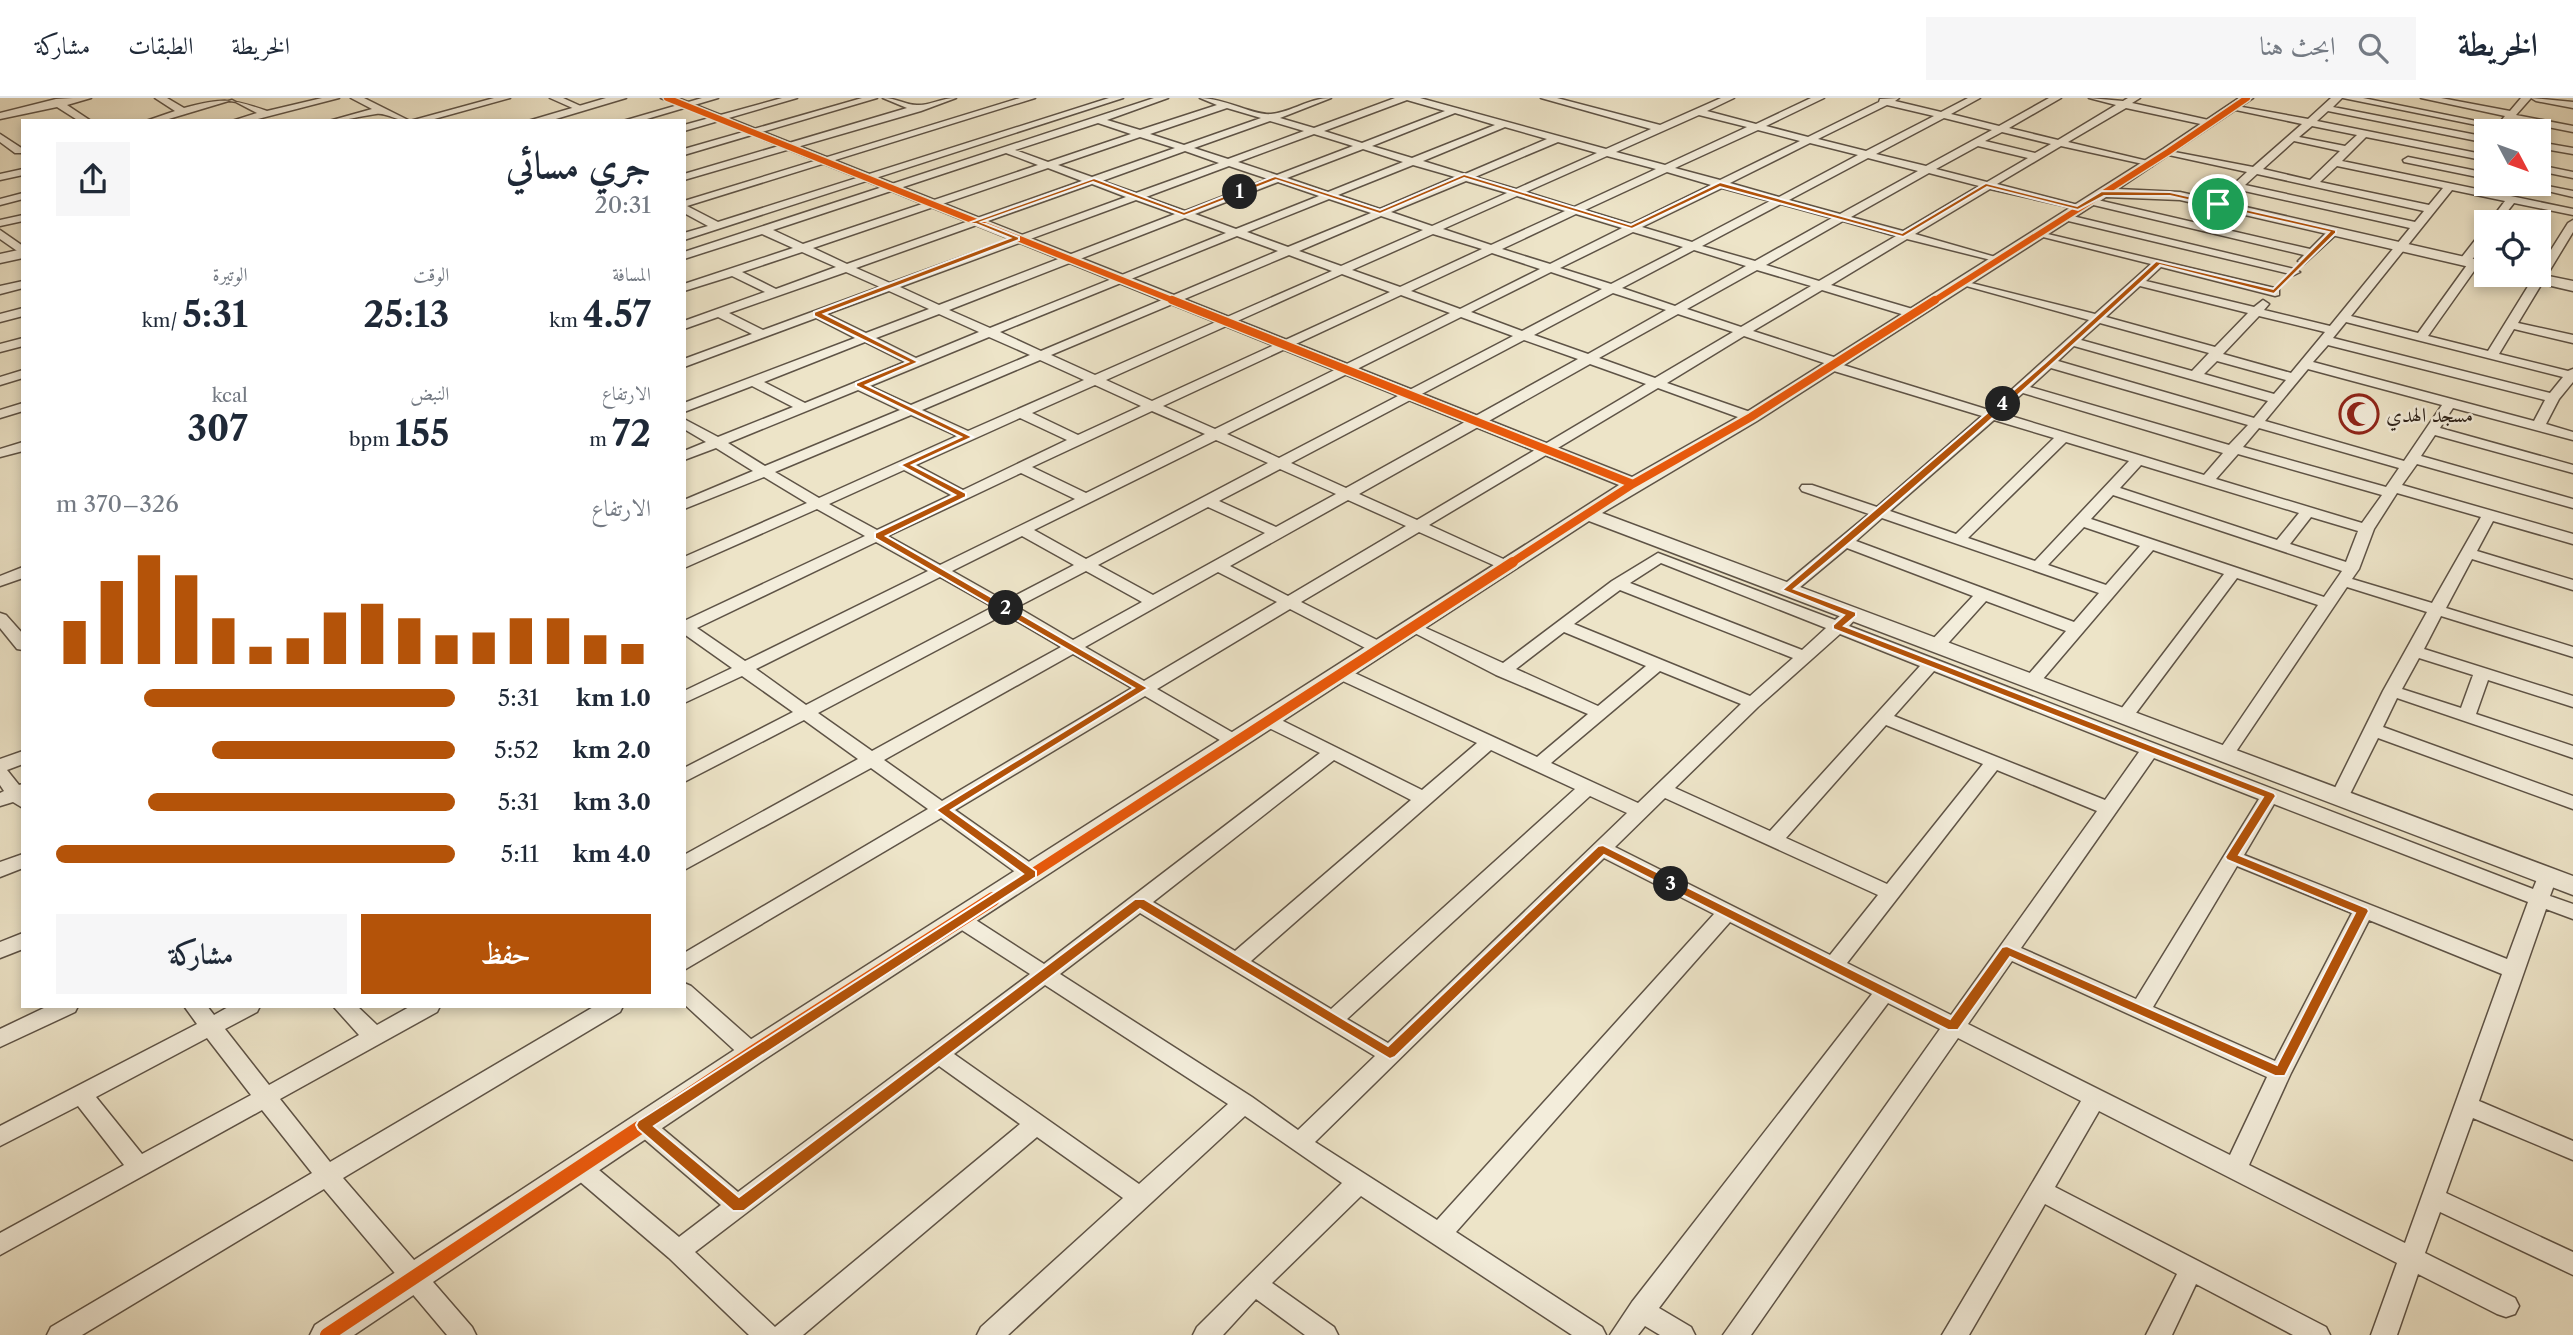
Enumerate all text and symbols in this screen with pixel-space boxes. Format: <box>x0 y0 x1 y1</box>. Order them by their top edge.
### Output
search box <box>1926 17 2416 80</box>
text: الخريطة <box>2458 24 2538 65</box>
icon: search <box>2354 29 2392 67</box>
text: ابحث هنا <box>2259 30 2336 62</box>
text: مشاركة <box>35 31 90 60</box>
text: الطبقات <box>128 31 194 60</box>
text: الخريطة <box>232 31 290 60</box>
north arrow <box>2474 119 2552 196</box>
map controls <box>2474 119 2551 287</box>
text: جري مسائي <box>506 141 651 188</box>
button: share <box>56 142 130 216</box>
pin: 1 <box>1222 174 1258 210</box>
pin <box>2188 174 2248 234</box>
text: 1 <box>1235 180 1244 203</box>
icon: arrive <box>2199 185 2237 223</box>
text: 20:31 <box>594 191 651 219</box>
button: locate <box>2474 210 2551 287</box>
text: الوتيرة <box>213 263 248 286</box>
text: الوقت <box>413 263 449 286</box>
text: المسافة <box>612 263 651 286</box>
text: 5:31 <box>182 293 248 336</box>
text: 25:13 <box>363 293 449 336</box>
text: 4.57 <box>583 293 651 336</box>
text: /km <box>142 309 182 332</box>
text: km <box>549 309 583 332</box>
text: النبض <box>410 382 449 405</box>
text: الارتفاع <box>602 382 651 405</box>
text: kcal <box>212 384 248 407</box>
pin: 4 <box>1986 386 2021 422</box>
text: 4 <box>1997 392 2008 415</box>
mosque icon: مسجد الهدي <box>2338 393 2380 435</box>
place label: مسجد الهدي <box>2386 402 2473 431</box>
text: 307 <box>187 407 248 450</box>
text: 155 <box>395 412 449 455</box>
text: 72 <box>612 412 651 455</box>
text: bpm <box>349 428 395 451</box>
text: m <box>589 428 612 451</box>
text: 326–370 m <box>56 490 179 518</box>
text: الارتفاع <box>591 494 651 522</box>
pin: 2 <box>988 590 1024 626</box>
text: 2 <box>1000 596 1011 619</box>
text: 5:31 <box>498 684 539 712</box>
text: 1.0 km <box>576 684 651 712</box>
text: 5:52 <box>494 736 539 764</box>
text: 2.0 km <box>573 736 651 764</box>
text: 5:31 <box>498 788 539 816</box>
text: 3.0 km <box>573 788 651 816</box>
text: 5:11 <box>501 840 539 868</box>
text: 4.0 km <box>573 840 651 868</box>
pin: 3 <box>1654 866 1688 902</box>
text: 3 <box>1665 872 1676 895</box>
button: مشاركة <box>56 914 347 994</box>
button: حفظ <box>361 914 651 994</box>

